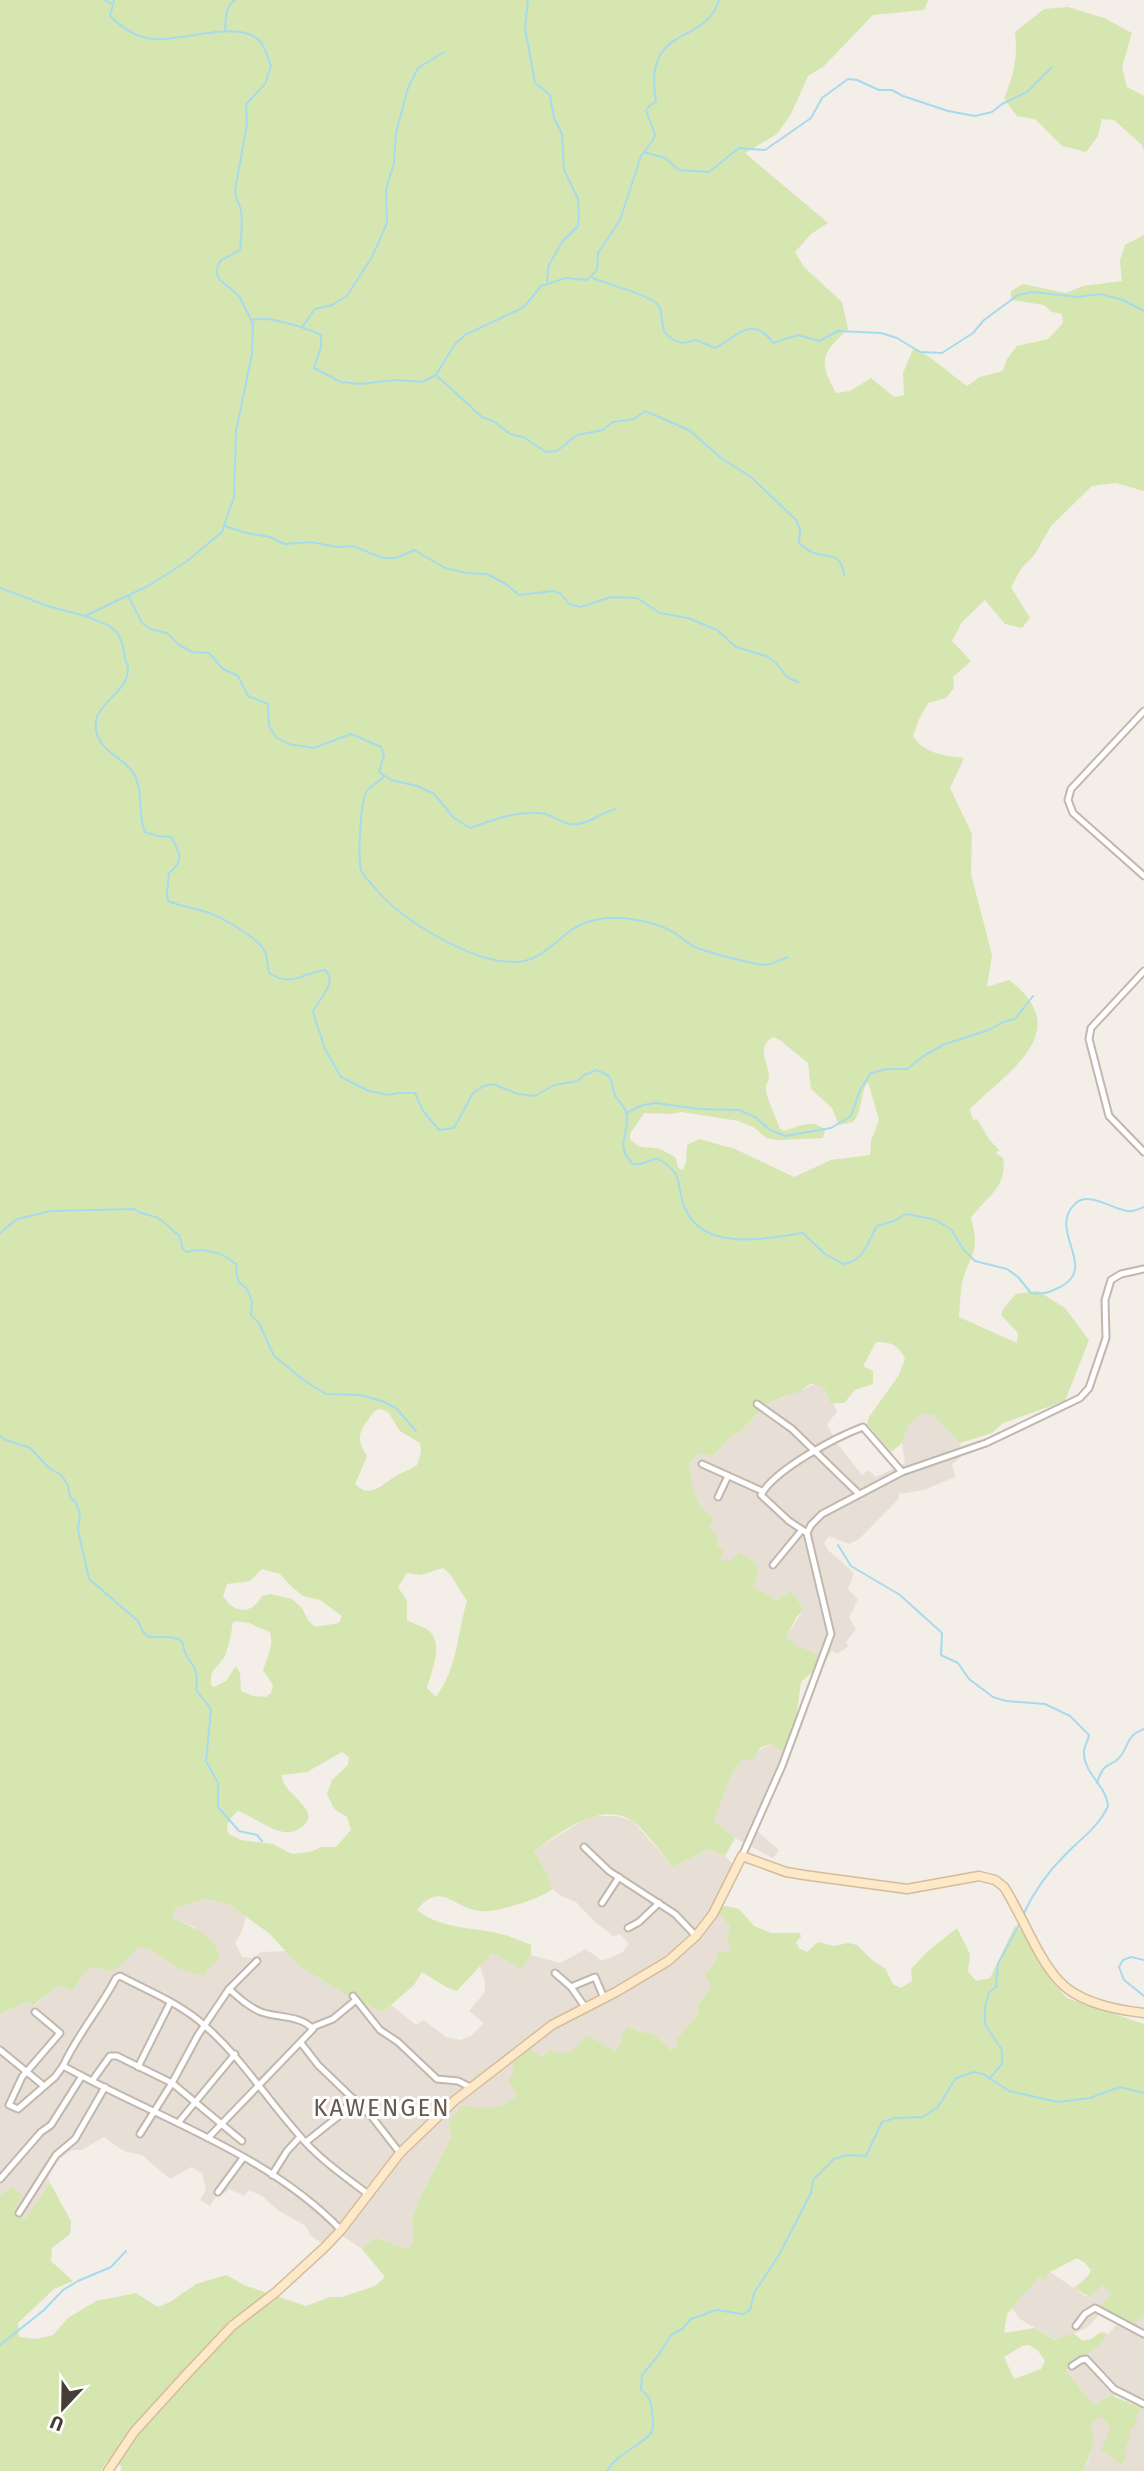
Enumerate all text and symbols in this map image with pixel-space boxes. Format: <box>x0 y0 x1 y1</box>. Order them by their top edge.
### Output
district label: KAWENGEN <box>313 2094 451 2122</box>
north arrow <box>28 2373 98 2443</box>
text: U <box>47 2410 67 2436</box>

